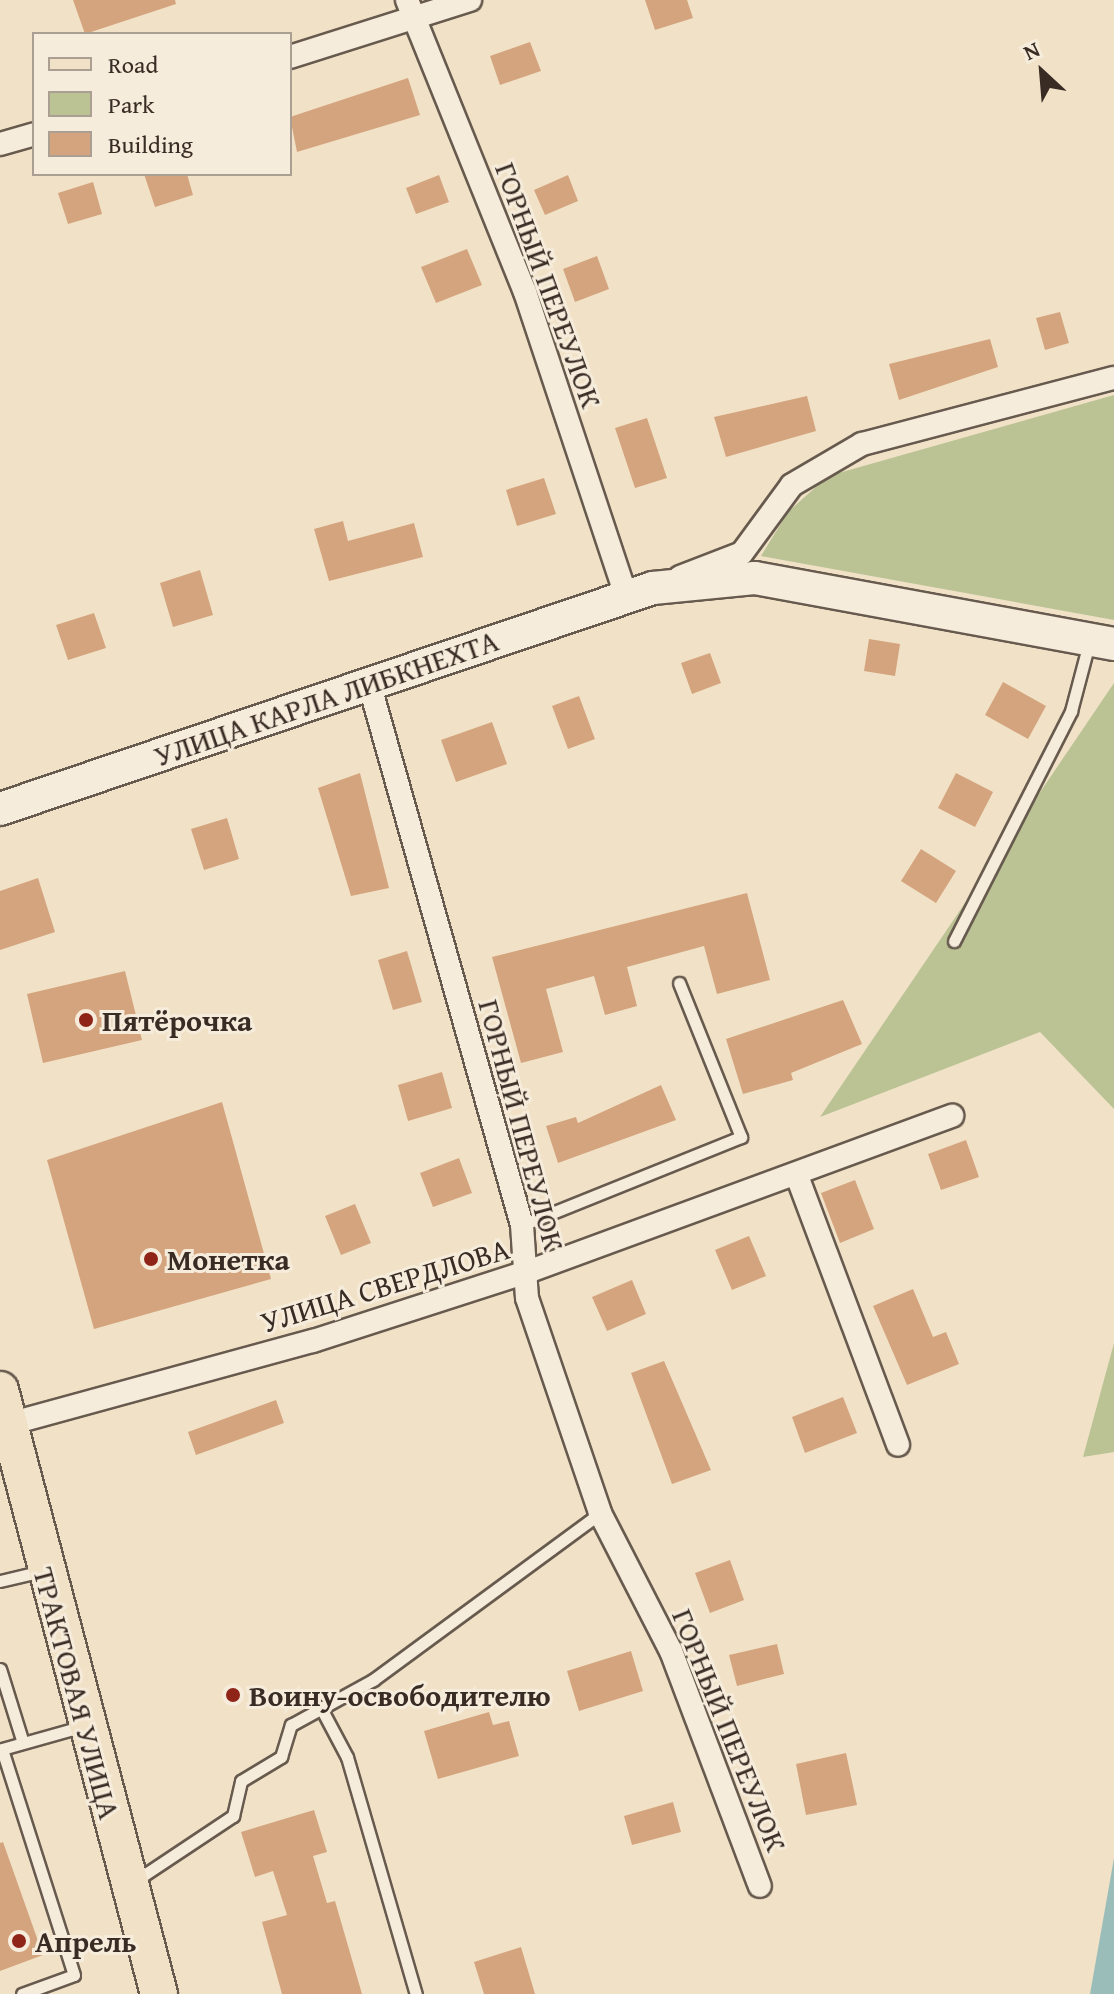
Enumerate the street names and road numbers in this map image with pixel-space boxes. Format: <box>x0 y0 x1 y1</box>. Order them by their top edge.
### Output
street label: ГОРНЫЙ ПЕРЕУЛОК <box>488 157 610 413</box>
street label: УЛИЦА КАРЛА ЛИБКНЕХТА <box>149 622 503 774</box>
street label: ГОРНЫЙ ПЕРЕУЛОК <box>471 995 573 1255</box>
street label: УЛИЦА СВЕРДЛОВА <box>256 1230 514 1340</box>
street label: ТРАКТОВАЯ УЛИЦА <box>26 1563 128 1823</box>
street label: ГОРНЫЙ ПЕРЕУЛОК <box>665 1603 795 1857</box>

